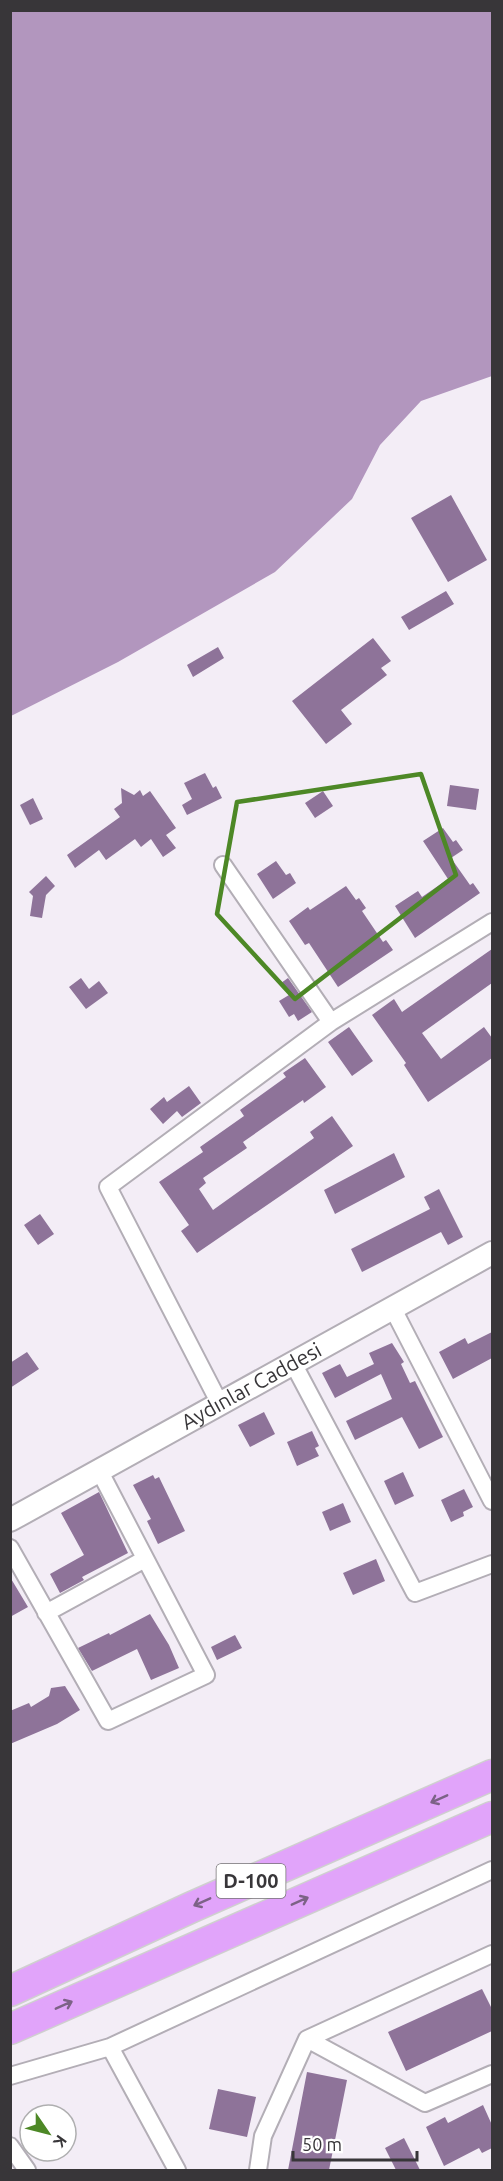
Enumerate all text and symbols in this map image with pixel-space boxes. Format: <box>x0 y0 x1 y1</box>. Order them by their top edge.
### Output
street label: Aydınlar Caddesi <box>177 1337 325 1434</box>
one-way arrow <box>430 1794 449 1805</box>
road number: D-100 <box>216 1864 286 1898</box>
one-way arrow <box>290 1895 309 1906</box>
one-way arrow <box>194 1897 212 1908</box>
one-way arrow <box>55 1999 73 2010</box>
north arrow <box>18 2103 78 2163</box>
scale bar <box>293 2124 418 2162</box>
text: K <box>50 2132 71 2151</box>
text: 50 m <box>302 2134 342 2154</box>

